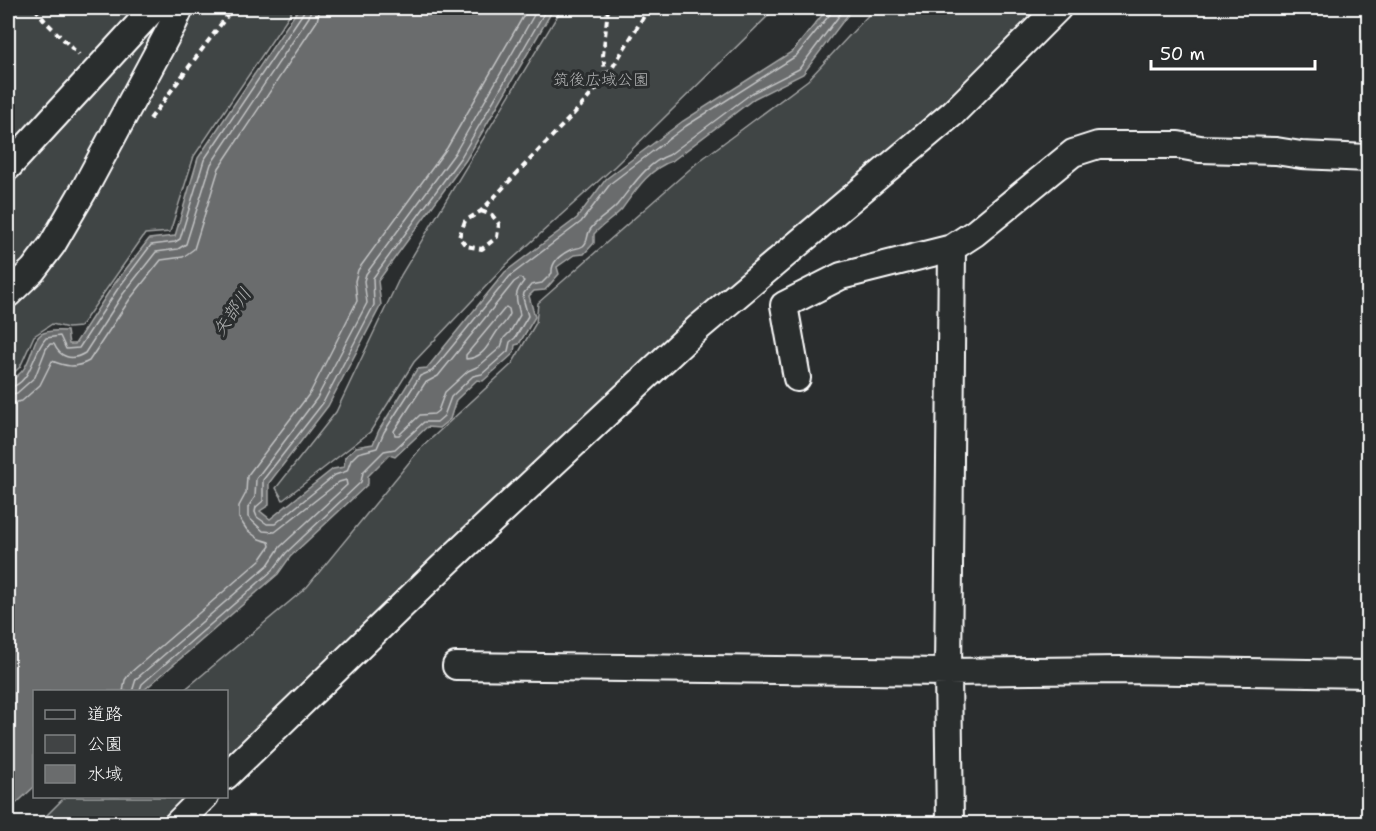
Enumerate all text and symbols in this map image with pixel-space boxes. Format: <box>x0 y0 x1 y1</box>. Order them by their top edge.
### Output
scale bar <box>1151 33 1314 71</box>
text: 50 m <box>1160 42 1205 66</box>
park label: 筑後広域公園 <box>553 69 649 90</box>
water label: 矢部川 <box>207 283 257 341</box>
legend <box>33 690 228 798</box>
text: 道路 <box>87 702 123 726</box>
text: 公園 <box>87 732 123 756</box>
text: 水域 <box>87 762 123 786</box>

